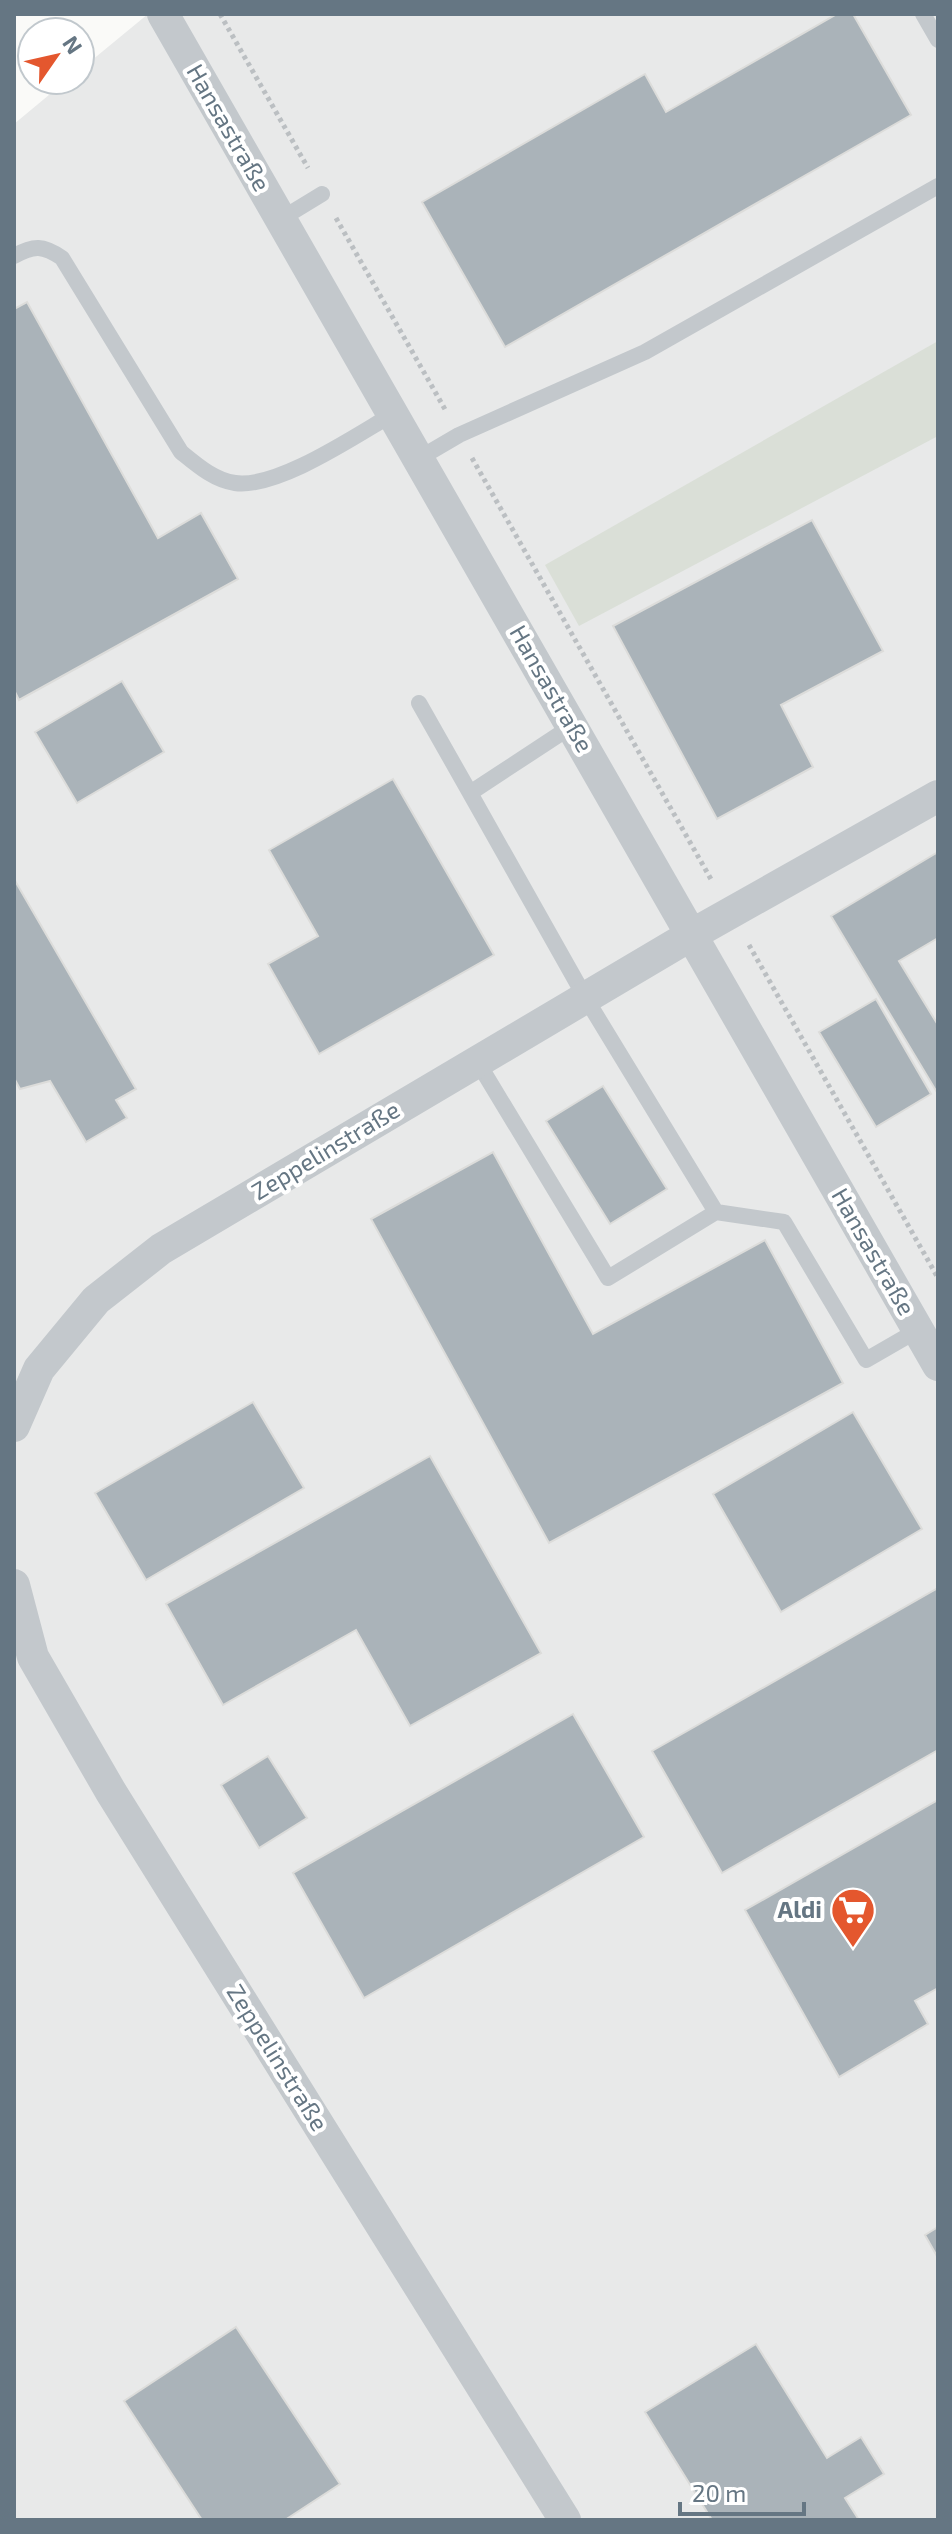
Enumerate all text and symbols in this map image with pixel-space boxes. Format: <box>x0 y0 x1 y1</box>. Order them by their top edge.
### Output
north arrow <box>16 16 96 96</box>
text: N <box>58 30 89 58</box>
street label: Hansastraße <box>181 59 277 196</box>
street label: Hansastraße <box>504 620 600 757</box>
street label: Zeppelinstraße <box>246 1094 404 1205</box>
street label: Hansastraße <box>826 1183 922 1320</box>
supermarket icon: Aldi <box>829 1886 877 1949</box>
place label: Aldi <box>778 1894 822 1923</box>
street label: Zeppelinstraße <box>222 1979 335 2136</box>
scale bar <box>680 2466 804 2516</box>
text: 20 m <box>692 2478 746 2507</box>

